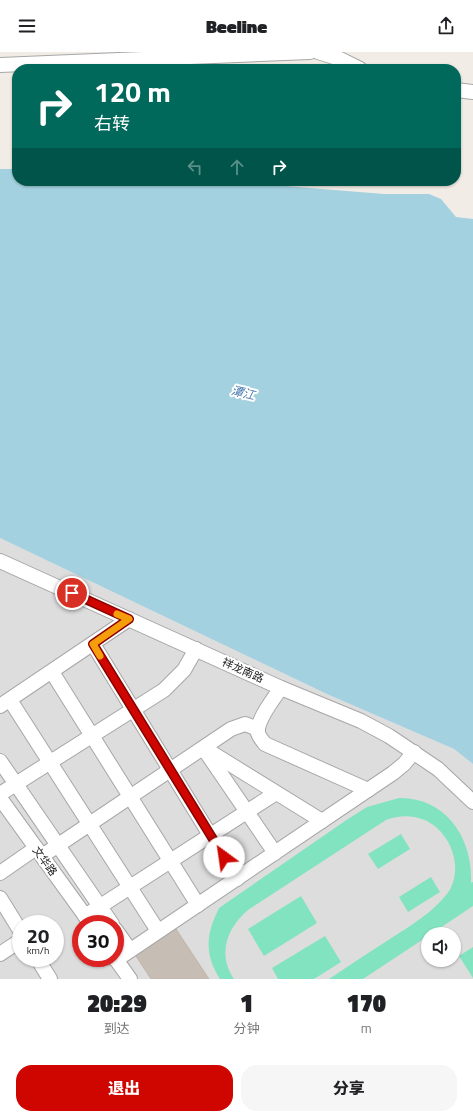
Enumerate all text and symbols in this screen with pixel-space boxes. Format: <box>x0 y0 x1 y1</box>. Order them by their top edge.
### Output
text: Beeline <box>206 13 267 40</box>
icon: menu <box>16 15 38 37</box>
icon: share <box>435 15 457 37</box>
text: 120 m <box>94 70 171 113</box>
icon: right <box>28 80 80 132</box>
text: 右转 <box>94 110 130 137</box>
icon: left <box>184 156 206 178</box>
icon: ahead <box>226 156 248 178</box>
icon: right <box>268 156 290 178</box>
water label: 潭江 <box>229 381 259 405</box>
pin <box>55 576 89 610</box>
icon: arrive <box>61 582 83 604</box>
street label: 祥龙南路 <box>220 654 266 686</box>
position arrow <box>203 836 245 878</box>
street label: 文华路 <box>29 843 61 879</box>
speed limit sign: 30 <box>72 915 124 967</box>
text: 20 <box>27 920 49 951</box>
map controls <box>421 927 461 967</box>
button: sound <box>421 927 461 967</box>
text: km/h <box>27 943 49 958</box>
text: 20:29 <box>87 985 147 1021</box>
text: 1 <box>240 985 253 1021</box>
text: 170 <box>346 985 386 1021</box>
text: 到达 <box>104 1018 130 1038</box>
text: 分钟 <box>234 1018 260 1038</box>
text: m <box>361 1018 372 1038</box>
button: 退出 <box>16 1065 233 1111</box>
button: 分享 <box>241 1065 457 1111</box>

